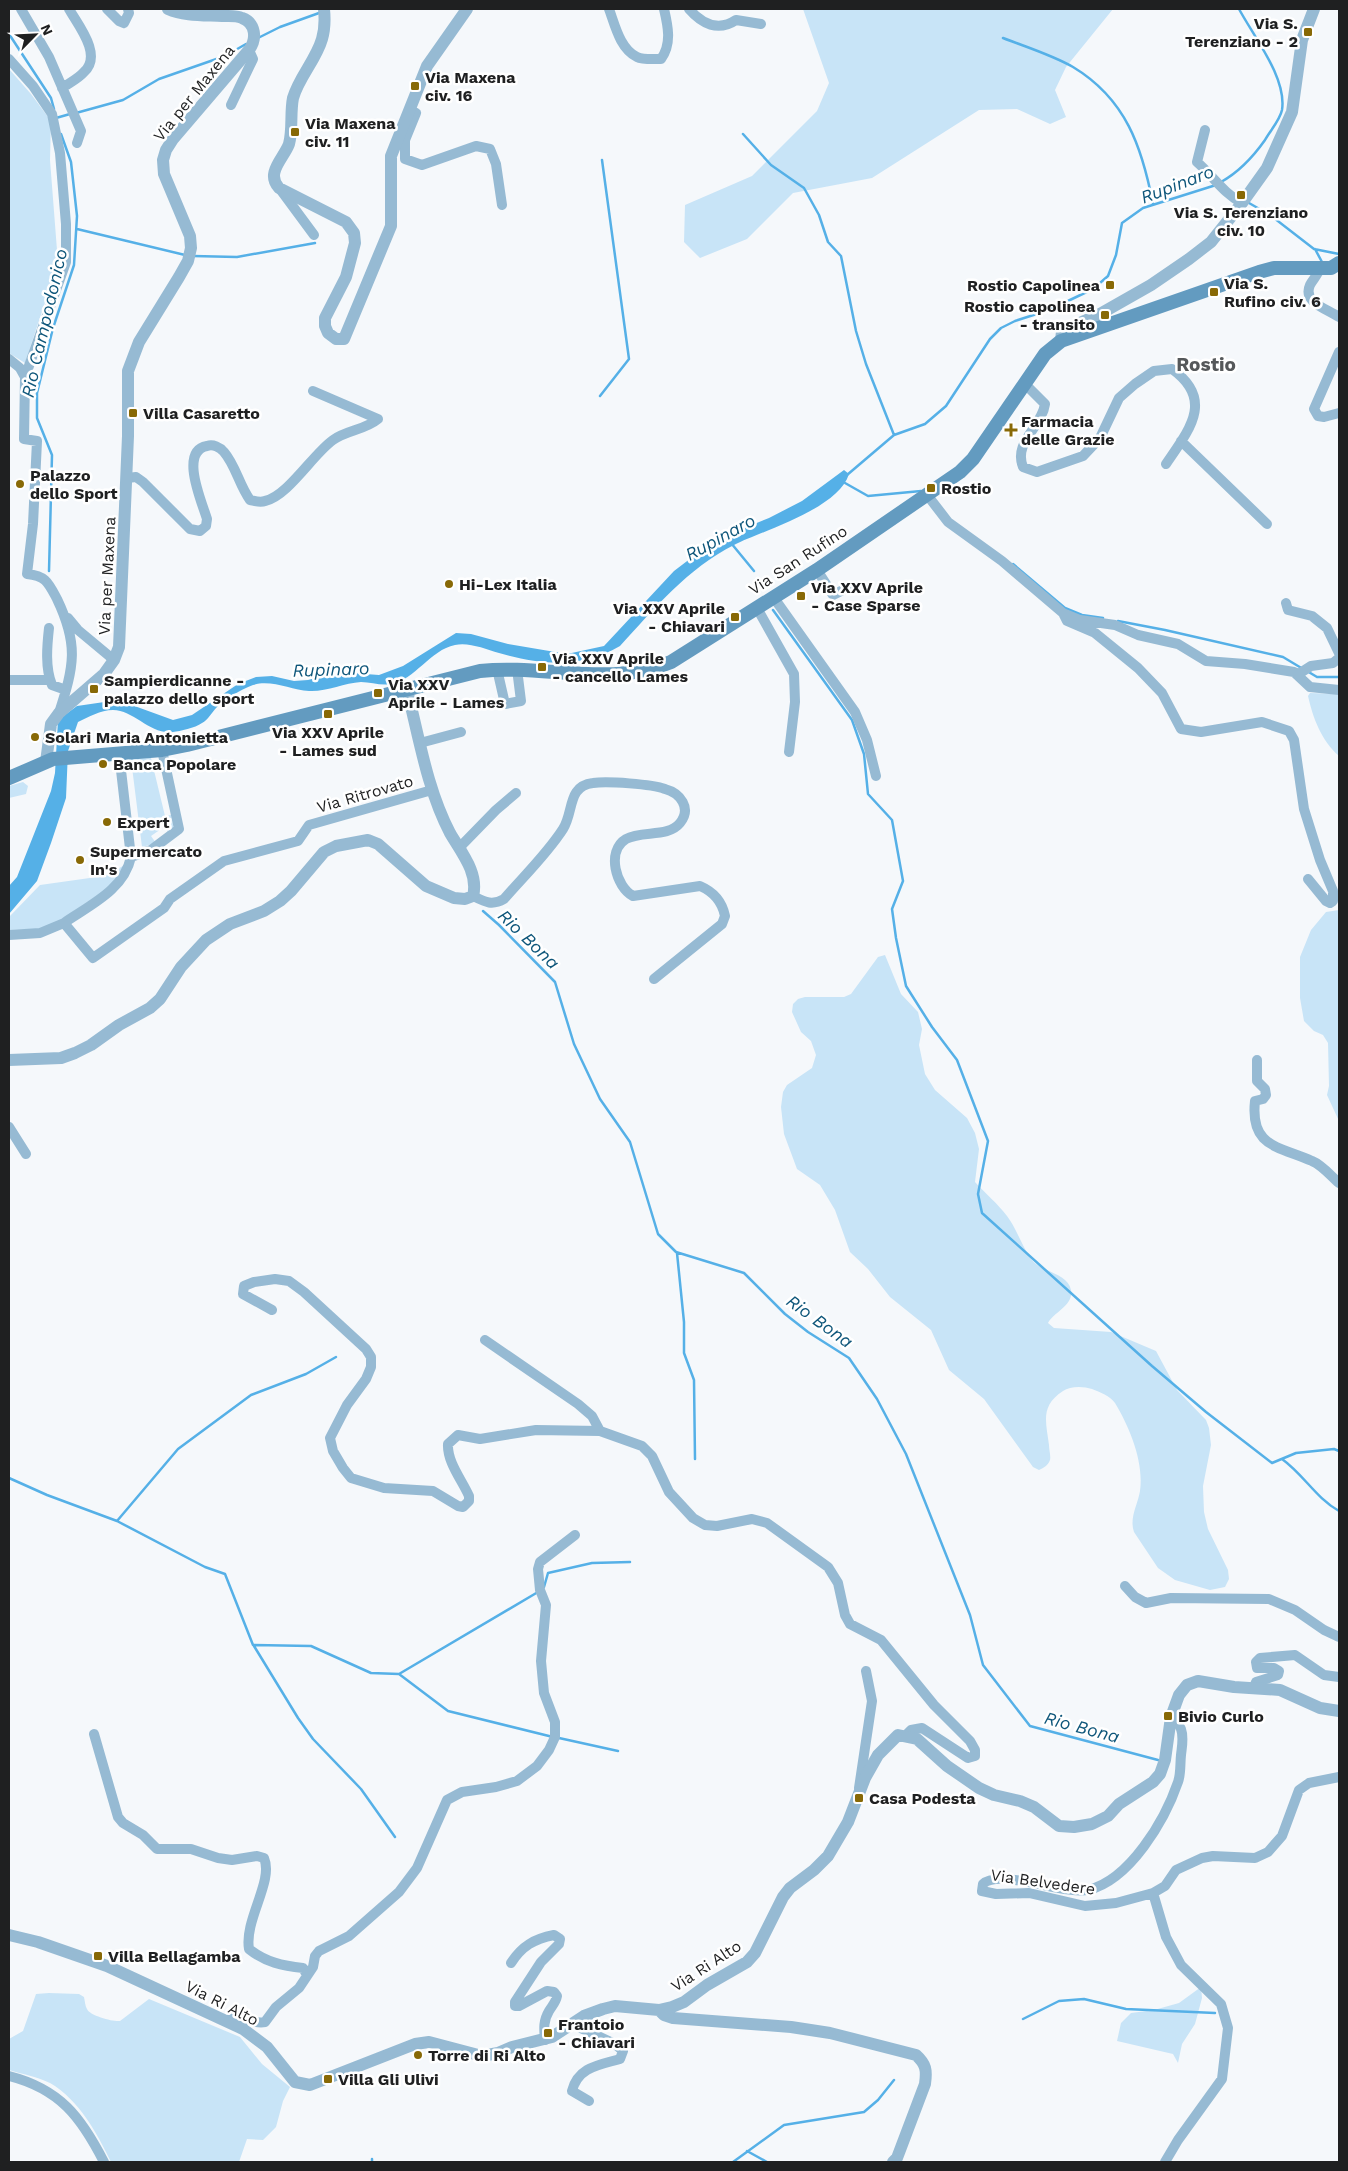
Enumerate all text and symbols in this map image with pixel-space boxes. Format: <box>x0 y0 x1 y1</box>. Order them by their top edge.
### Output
north arrow <box>10 10 60 60</box>
place label: Via S. Terenziano - 2 <box>1185 14 1298 51</box>
text: N <box>37 22 56 38</box>
marker: Via S. Terenziano - 2 <box>1302 26 1314 38</box>
street label: Via per Maxena <box>149 41 239 145</box>
place label: Via Maxena civ. 16 <box>425 68 516 105</box>
marker: Via Maxena civ. 16 <box>409 80 421 92</box>
place label: Via Maxena civ. 11 <box>305 114 396 151</box>
marker: Via Maxena civ. 11 <box>289 126 301 138</box>
water label: Rupinaro <box>1137 160 1217 208</box>
marker: Via S. Terenziano civ. 10 <box>1235 189 1247 201</box>
place label: Via S. Terenziano civ. 10 <box>1174 203 1309 240</box>
water label: Rio Campodonico <box>17 247 71 399</box>
place label: Via S. Rufino civ. 6 <box>1224 274 1321 311</box>
place label: Rostio Capolinea <box>967 276 1101 295</box>
marker: Rostio Capolinea <box>1104 279 1116 291</box>
marker: Via S. Rufino civ. 6 <box>1208 286 1220 298</box>
place label: Rostio capolinea - transito <box>964 297 1096 334</box>
marker: Rostio capolinea - transito <box>1099 309 1111 321</box>
district label: Rostio <box>1176 353 1236 376</box>
place label: Villa Casaretto <box>143 404 260 423</box>
marker: Villa Casaretto <box>127 407 139 419</box>
place label: Farmacia delle Grazie <box>1021 412 1114 449</box>
marker: Farmacia delle Grazie <box>1005 424 1017 436</box>
place label: Palazzo dello Sport <box>30 466 118 503</box>
marker: Palazzo dello Sport <box>14 478 26 490</box>
place label: Rostio <box>941 479 992 498</box>
marker: Rostio <box>925 482 937 494</box>
water label: Rupinaro <box>681 509 759 565</box>
street label: Via per Maxena <box>94 516 120 636</box>
street label: Via San Rufino <box>745 521 851 599</box>
place label: Hi-Lex Italia <box>459 575 557 594</box>
marker: Hi-Lex Italia <box>443 578 455 590</box>
place label: Via XXV Aprile - Case Sparse <box>811 578 923 615</box>
marker: Via XXV Aprile - Case Sparse <box>795 590 807 602</box>
place label: Via XXV Aprile - Chiavari <box>613 599 725 636</box>
marker: Via XXV Aprile - Chiavari <box>729 611 741 623</box>
place label: Via XXV Aprile - cancello Lames <box>552 649 688 686</box>
water label: Rupinaro <box>292 657 370 681</box>
marker: Via XXV Aprile - cancello Lames <box>536 661 548 673</box>
place label: Sampierdicanne - palazzo dello sport <box>104 671 254 708</box>
place label: Via XXV Aprile - Lames <box>388 675 505 712</box>
marker: Sampierdicanne - palazzo dello sport <box>88 683 100 695</box>
marker: Via XXV Aprile - Lames <box>372 687 384 699</box>
marker: Via XXV Aprile - Lames sud <box>322 708 334 720</box>
place label: Via XXV Aprile - Lames sud <box>272 723 384 760</box>
place label: Solari Maria Antonietta <box>45 728 229 747</box>
marker: Solari Maria Antonietta <box>29 731 41 743</box>
place label: Banca Popolare <box>113 755 236 774</box>
marker: Banca Popolare <box>97 758 109 770</box>
street label: Via Ritrovato <box>315 771 415 817</box>
place label: Expert <box>117 813 170 832</box>
marker: Expert <box>101 816 113 828</box>
place label: Supermercato In's <box>90 842 202 879</box>
marker: Supermercato In's <box>74 854 86 866</box>
water label: Rio Bona <box>494 905 564 973</box>
water label: Rio Bona <box>783 1290 857 1352</box>
water label: Rio Bona <box>1042 1707 1122 1747</box>
place label: Bivio Curlo <box>1178 1707 1264 1726</box>
marker: Bivio Curlo <box>1162 1710 1174 1722</box>
place label: Casa Podesta <box>869 1789 976 1808</box>
marker: Casa Podesta <box>853 1792 865 1804</box>
street label: Via Belvedere <box>990 1865 1096 1899</box>
street label: Via Ri Alto <box>667 1936 745 1996</box>
place label: Villa Bellagamba <box>108 1947 241 1966</box>
marker: Villa Bellagamba <box>92 1950 104 1962</box>
street label: Via Ri Alto <box>182 1976 262 2030</box>
place label: Frantoio - Chiavari <box>558 2015 635 2052</box>
marker: Frantoio - Chiavari <box>542 2027 554 2039</box>
place label: Torre di Ri Alto <box>428 2046 546 2065</box>
marker: Torre di Ri Alto <box>412 2049 424 2061</box>
place label: Villa Gli Ulivi <box>338 2070 439 2089</box>
marker: Villa Gli Ulivi <box>322 2073 334 2085</box>

